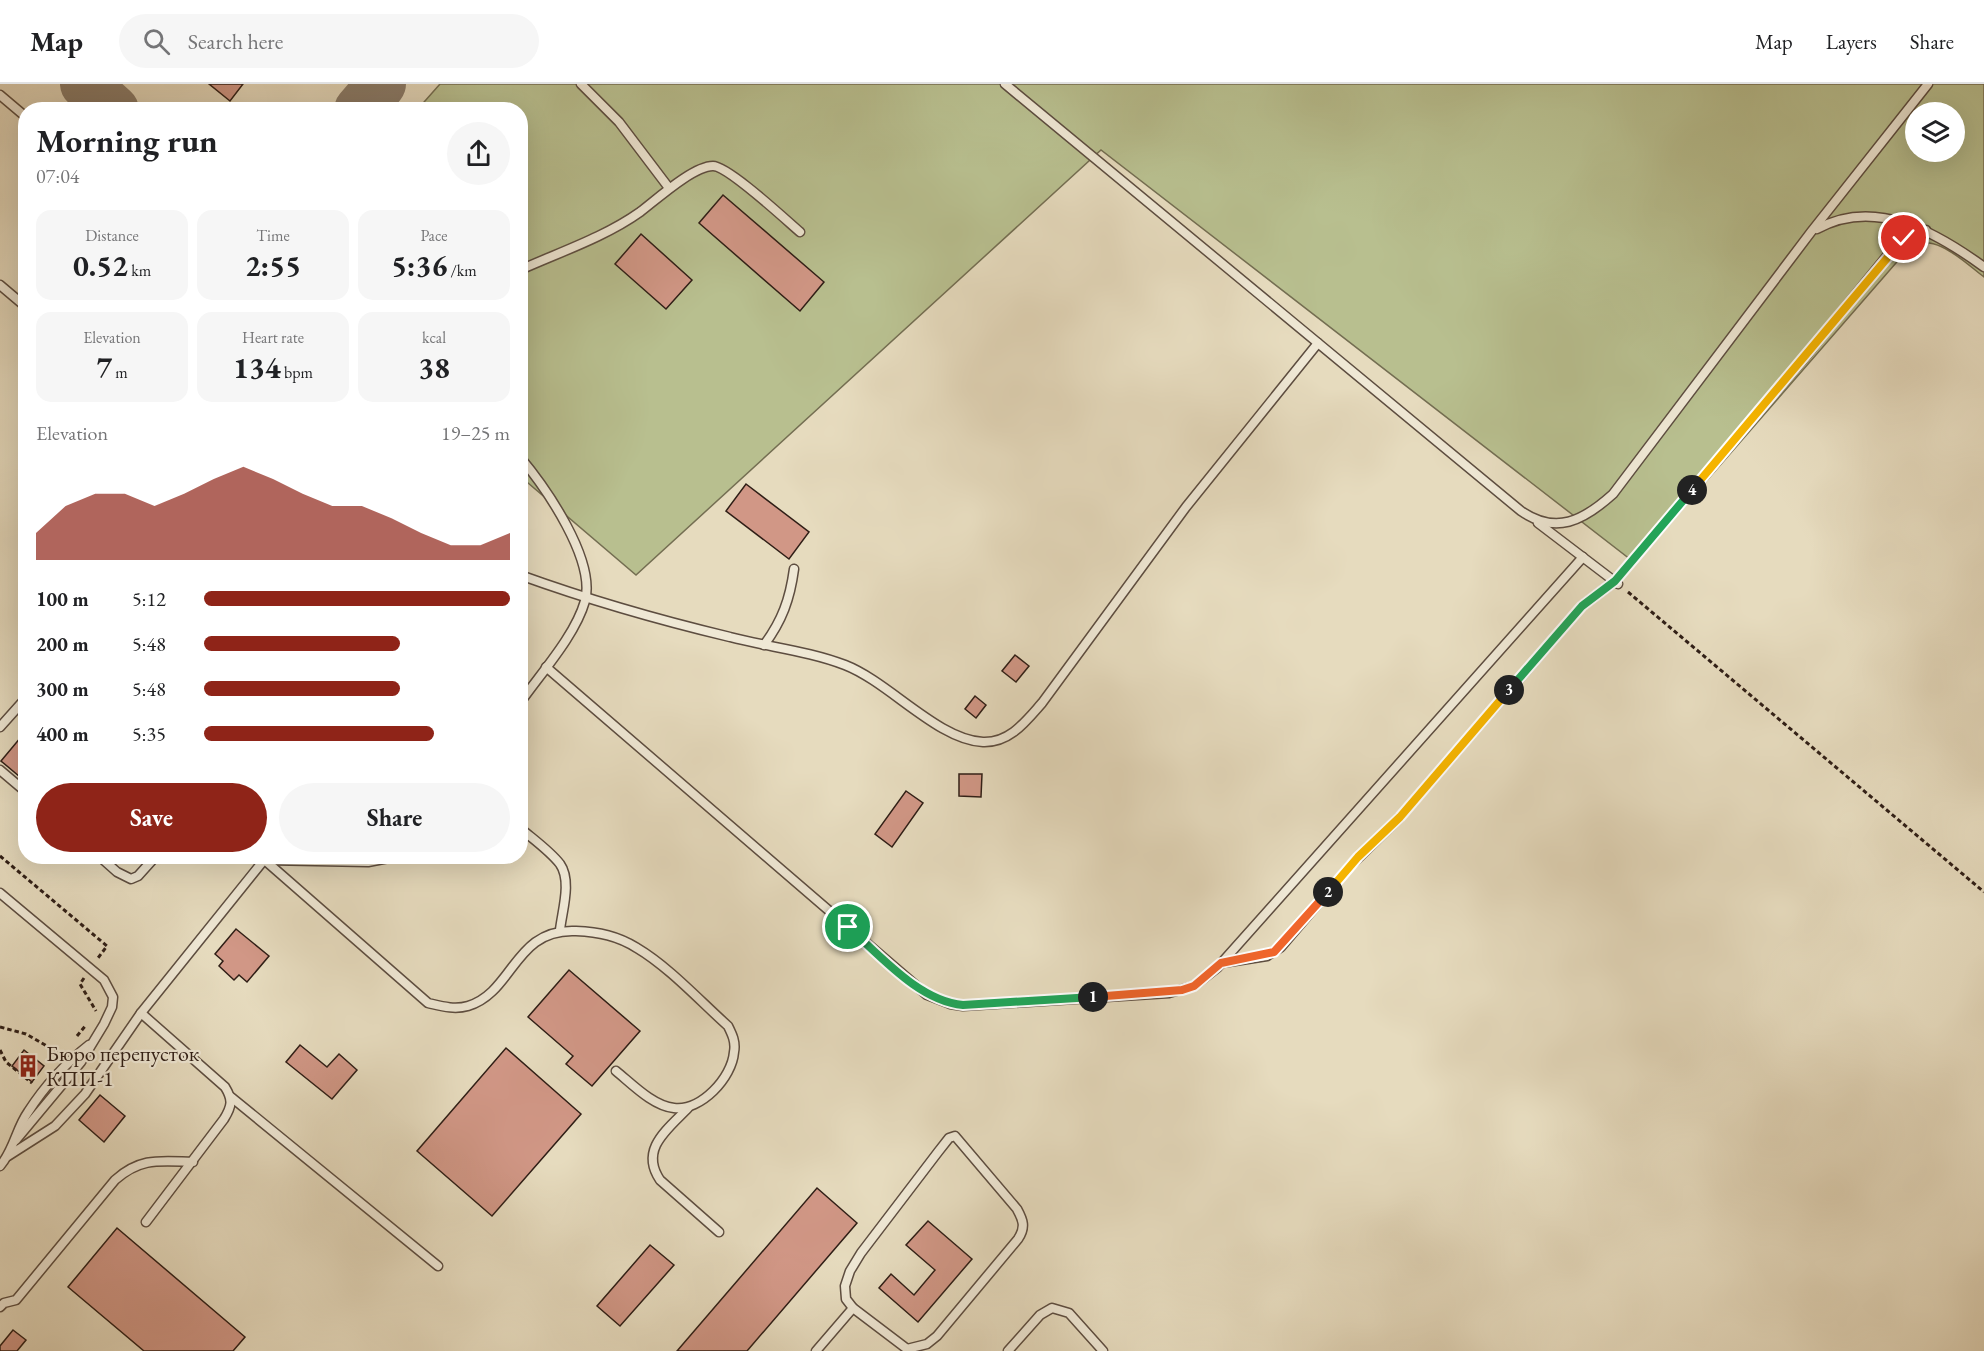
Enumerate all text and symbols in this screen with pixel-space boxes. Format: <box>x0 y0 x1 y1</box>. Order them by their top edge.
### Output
search box <box>119 14 539 68</box>
text: Map <box>30 23 83 59</box>
icon: search <box>140 25 173 58</box>
text: Search here <box>188 27 283 56</box>
text: Map <box>1755 28 1793 55</box>
text: Layers <box>1826 28 1877 55</box>
text: Share <box>1910 28 1954 55</box>
map controls <box>1905 102 1965 162</box>
button: layers <box>1905 102 1965 162</box>
text: Morning run <box>36 119 218 162</box>
button: share <box>447 122 510 185</box>
text: 07:04 <box>36 163 79 189</box>
pin <box>1878 212 1929 263</box>
icon: check <box>1887 221 1920 254</box>
text: Distance <box>85 225 139 246</box>
text: Time <box>256 225 290 246</box>
text: Pace <box>421 225 447 246</box>
text: 0.52 <box>73 246 128 285</box>
text: 2:55 <box>245 246 301 285</box>
text: 5:36 <box>391 246 447 285</box>
text: km <box>128 260 151 281</box>
text: /km <box>447 260 477 281</box>
text: Elevation <box>83 327 141 348</box>
text: Heart rate <box>242 327 304 348</box>
text: kcal <box>422 327 446 348</box>
text: 7 <box>96 348 112 387</box>
text: 134 <box>233 348 281 387</box>
text: 38 <box>418 348 450 387</box>
text: m <box>112 362 128 383</box>
text: bpm <box>281 362 313 383</box>
text: Elevation <box>36 420 108 446</box>
text: 19–25 m <box>441 420 510 446</box>
pin: 4 <box>1677 475 1707 505</box>
text: 4 <box>1688 479 1696 500</box>
text: 100 m <box>36 586 89 612</box>
text: 5:12 <box>132 586 166 612</box>
text: 200 m <box>36 631 89 657</box>
text: 5:48 <box>132 631 166 657</box>
pin: 3 <box>1494 675 1524 705</box>
text: 300 m <box>36 676 89 702</box>
text: 5:48 <box>132 676 166 702</box>
text: 3 <box>1505 679 1513 700</box>
text: 400 m <box>36 721 89 747</box>
text: 5:35 <box>132 721 166 747</box>
button: Save <box>36 783 267 852</box>
button: Share <box>279 783 510 852</box>
pin: 2 <box>1313 877 1343 907</box>
text: 2 <box>1324 881 1332 902</box>
pin <box>822 901 873 952</box>
icon: arrive <box>831 910 864 943</box>
pin: 1 <box>1078 982 1108 1012</box>
text: 1 <box>1089 986 1097 1007</box>
place label: Бюро перепусток КПП-1 <box>46 1039 200 1093</box>
building icon: Бюро перепусток КПП-1 <box>15 1053 41 1079</box>

